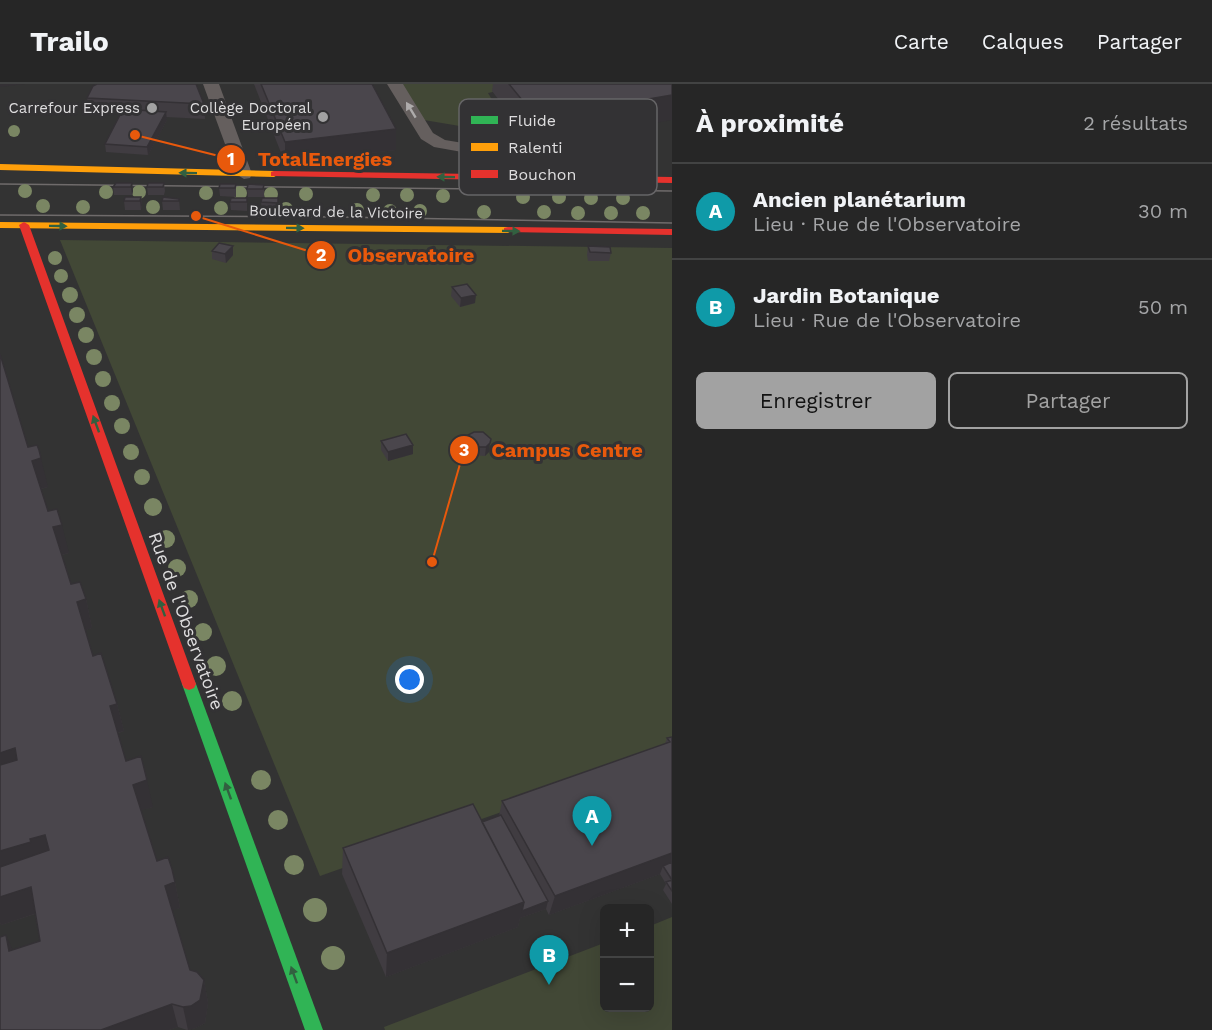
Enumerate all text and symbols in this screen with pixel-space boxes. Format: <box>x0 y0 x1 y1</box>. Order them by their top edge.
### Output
text: Trailo <box>30 25 109 58</box>
text: Carte <box>894 29 949 54</box>
text: Calques <box>982 29 1064 54</box>
text: Partager <box>1097 29 1182 54</box>
place label: Carrefour Express <box>8 99 140 117</box>
place label: Collège Doctoral Européen <box>190 99 311 134</box>
legend <box>459 99 657 195</box>
marker: Carrefour Express <box>145 101 159 115</box>
one-way arrow <box>405 102 416 118</box>
text: À proximité <box>696 108 844 138</box>
marker: Collège Doctoral Européen <box>316 110 330 124</box>
text: Fluide <box>508 111 556 130</box>
text: 2 résultats <box>1083 111 1188 135</box>
text: Ralenti <box>508 138 563 157</box>
callout: TotalEnergies <box>216 140 405 178</box>
text: TotalEnergies <box>258 147 393 171</box>
text: 1 <box>227 148 235 169</box>
text: Bouchon <box>508 165 576 184</box>
one-way arrow <box>178 168 197 177</box>
one-way arrow <box>436 173 455 182</box>
text: Ancien planétarium <box>753 187 966 212</box>
text: A <box>709 199 722 223</box>
text: 30 m <box>1138 199 1188 223</box>
street label: Boulevard de la Victoire <box>249 201 423 223</box>
text: Lieu · Rue de l'Observatoire <box>753 212 1021 236</box>
one-way arrow <box>49 221 68 230</box>
one-way arrow <box>286 223 305 233</box>
one-way arrow <box>502 226 521 236</box>
callout: Observatoire <box>306 236 487 274</box>
text: Observatoire <box>348 243 474 267</box>
text: 2 <box>316 244 326 265</box>
text: Jardin Botanique <box>753 283 940 308</box>
text: B <box>709 295 722 319</box>
text: 50 m <box>1138 295 1188 319</box>
text: Lieu · Rue de l'Observatoire <box>753 308 1021 332</box>
button: Enregistrer <box>696 372 936 429</box>
button: Partager <box>948 372 1188 429</box>
one-way arrow <box>91 415 101 433</box>
callout: Campus Centre <box>449 431 655 469</box>
text: Campus Centre <box>491 438 643 462</box>
text: 3 <box>459 439 469 460</box>
street label: Rue de l'Observatoire <box>144 529 228 713</box>
one-way arrow <box>157 599 167 617</box>
your location <box>395 665 424 694</box>
one-way arrow <box>223 782 233 800</box>
pin: A <box>572 796 612 846</box>
map controls <box>600 904 654 1012</box>
button: + <box>600 904 654 958</box>
pin: B <box>530 936 568 985</box>
button: − <box>600 958 654 1012</box>
one-way arrow <box>289 966 299 984</box>

